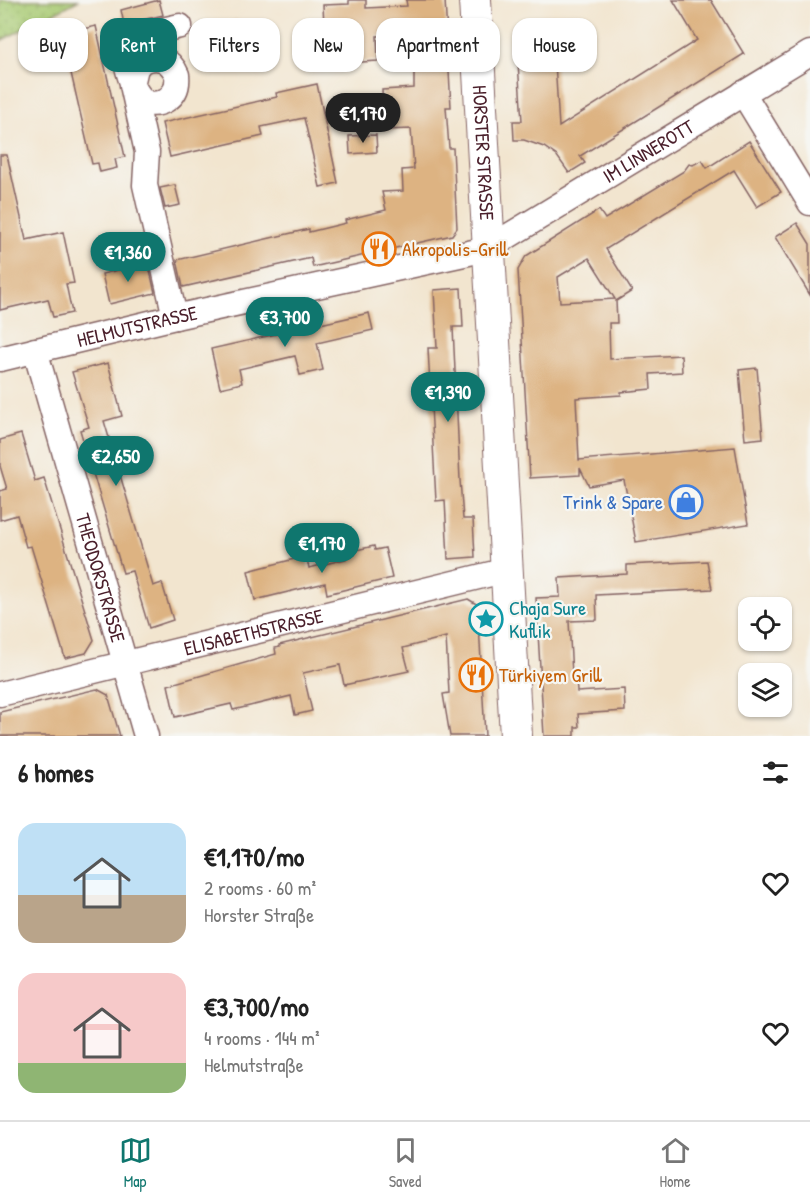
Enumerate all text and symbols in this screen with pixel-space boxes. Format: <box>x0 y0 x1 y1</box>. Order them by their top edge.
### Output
chip: Buy <box>18 18 88 72</box>
chip: Rent <box>100 18 177 72</box>
chip: Filters <box>189 18 280 72</box>
chip: New <box>292 18 364 72</box>
chip: Apartment <box>376 18 500 72</box>
chip: House <box>512 18 597 72</box>
street label: HORSTER STRASSE <box>467 84 501 221</box>
pin: €1,170 <box>314 93 412 144</box>
text: €1,170 <box>339 99 387 126</box>
street label: IM LINNEROTT <box>597 112 699 189</box>
restaurant icon: Akropolis-Grill <box>361 231 397 267</box>
pin: €1,360 <box>79 232 177 283</box>
place label: Akropolis-Grill <box>402 235 509 262</box>
text: €1,360 <box>105 238 151 265</box>
pin: €3,700 <box>236 297 334 348</box>
street label: HELMUTSTRASSE <box>74 299 200 353</box>
text: €3,700 <box>260 303 310 330</box>
pin: €1,390 <box>399 372 497 423</box>
text: €1,390 <box>425 378 471 405</box>
pin: €2,650 <box>67 436 165 487</box>
text: €2,650 <box>92 442 140 469</box>
shop icon: Trink & Spare <box>668 484 704 520</box>
place label: Trink & Spare <box>563 488 663 515</box>
street label: THEODORSTRASSE <box>70 510 132 645</box>
pin: €1,170 <box>273 523 371 574</box>
text: €1,170 <box>298 529 346 556</box>
place label: Chaja Sure Kuflik <box>509 594 586 644</box>
map controls <box>738 597 792 717</box>
button: locate <box>738 597 792 651</box>
street label: ELISABETHSTRASSE <box>181 601 326 662</box>
place icon: Chaja Sure Kuflik <box>468 601 504 637</box>
restaurant icon: Türkiyem Grill <box>458 657 494 693</box>
place label: Türkiyem Grill <box>499 661 602 688</box>
button: layers <box>738 663 792 717</box>
text: 6 homes <box>18 755 94 790</box>
icon: filters <box>759 756 792 789</box>
text: €1,170/mo <box>204 839 304 874</box>
icon: home <box>66 847 138 919</box>
icon: heart <box>759 867 792 900</box>
text: 2 rooms · 60 m² <box>204 874 316 901</box>
text: Horster Straße <box>204 901 314 928</box>
text: €3,700/mo <box>204 989 309 1024</box>
icon: home <box>66 997 138 1069</box>
icon: heart <box>759 1017 792 1050</box>
text: 4 rooms · 144 m² <box>204 1024 319 1051</box>
text: Helmutstraße <box>204 1051 304 1078</box>
tab: Map <box>119 1134 152 1192</box>
tab: Saved <box>389 1134 422 1192</box>
tab: Home <box>659 1134 692 1192</box>

